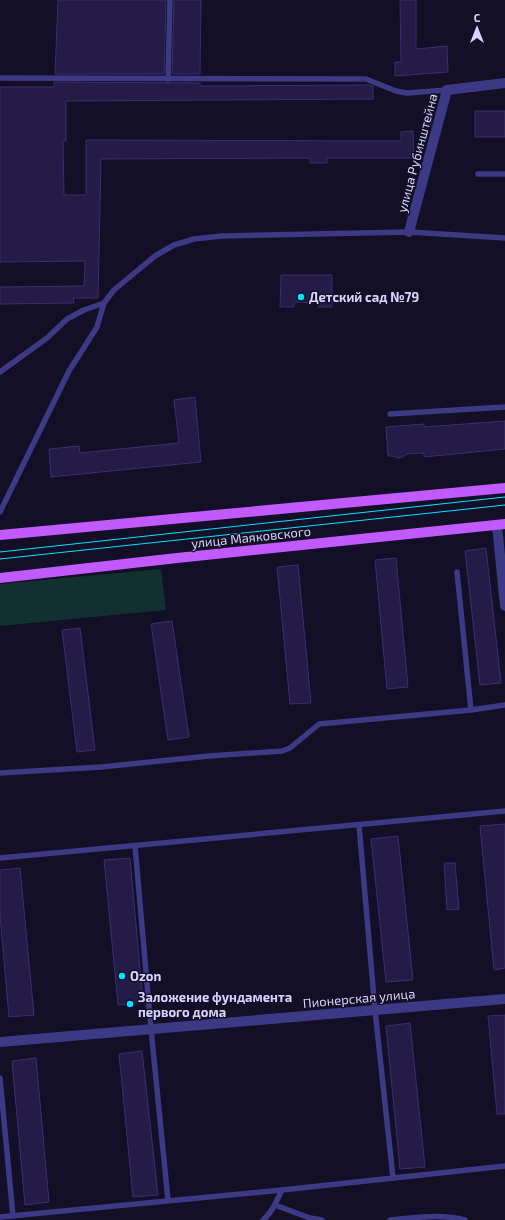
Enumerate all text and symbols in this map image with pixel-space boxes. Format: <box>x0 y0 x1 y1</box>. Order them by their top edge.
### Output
north arrow <box>457 8 497 48</box>
text: С <box>474 11 481 24</box>
street label: улица Рубинштейна <box>393 92 441 214</box>
place label: Детский сад №79 <box>309 289 419 305</box>
marker: Детский сад №79 <box>296 292 306 302</box>
street label: улица Маяковского <box>190 523 312 551</box>
place label: Ozon <box>130 968 161 984</box>
marker: Ozon <box>117 971 127 981</box>
street label: Пионерская улица <box>302 985 416 1011</box>
place label: Заложение фундамента первого дома <box>138 989 292 1020</box>
marker: Заложение фундамента первого дома <box>125 999 135 1009</box>

